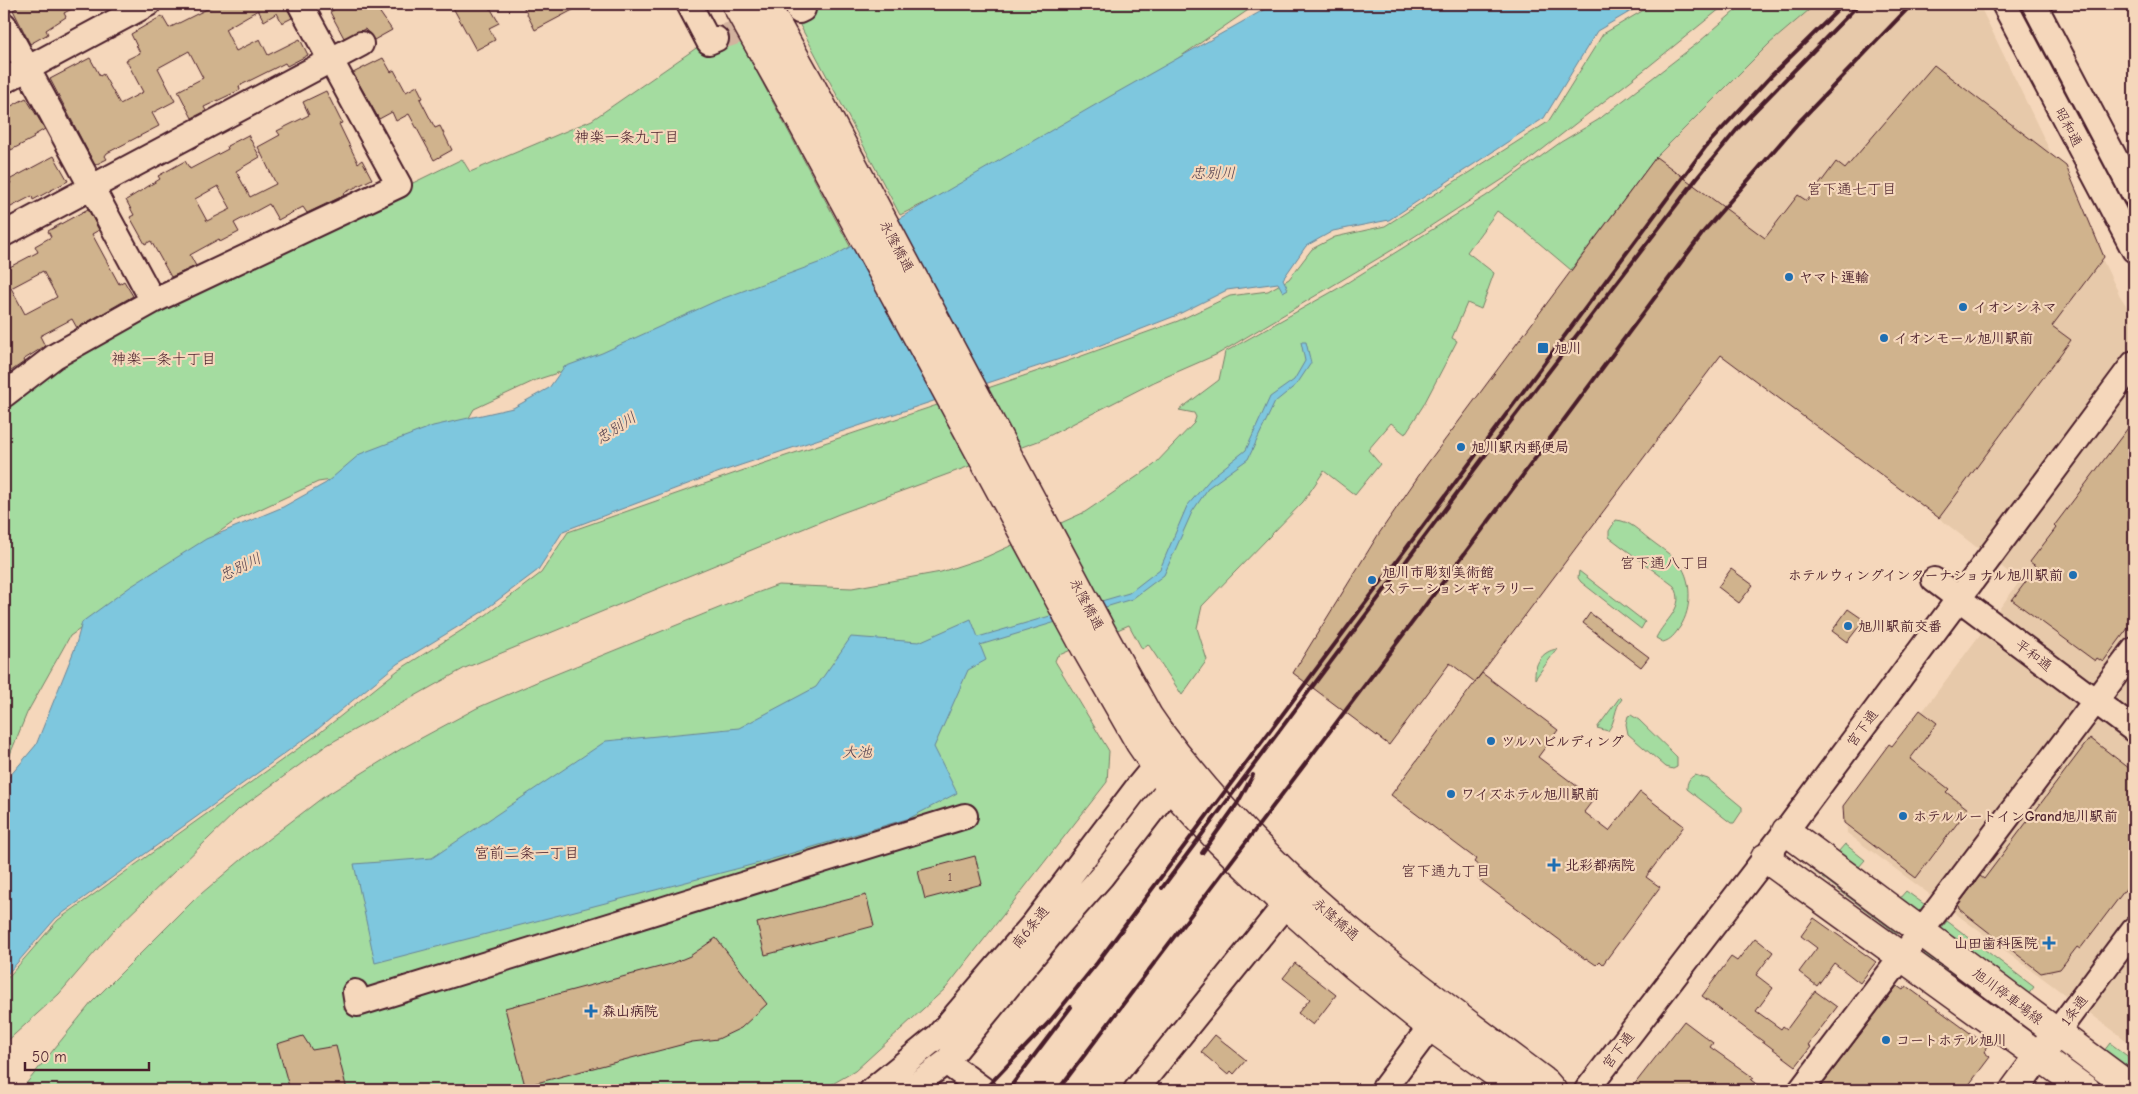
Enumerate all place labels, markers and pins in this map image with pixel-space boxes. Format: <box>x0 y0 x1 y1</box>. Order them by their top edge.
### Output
place label: ヤマト運輸 <box>1799 269 1869 286</box>
marker: ヤマト運輸 <box>1783 271 1795 283</box>
place label: イオンシネマ <box>1973 299 2057 316</box>
marker: イオンシネマ <box>1957 301 1969 313</box>
place label: イオンモール旭川駅前 <box>1894 330 2033 347</box>
marker: イオンモール旭川駅前 <box>1878 332 1890 344</box>
place label: 旭川 <box>1554 340 1582 357</box>
marker: 旭川 <box>1536 341 1550 355</box>
place label: 旭川駅内郵便局 <box>1471 439 1569 456</box>
marker: 旭川駅内郵便局 <box>1455 441 1467 453</box>
place label: 旭川市彫刻美術館 ステーションギャラリー <box>1382 564 1535 597</box>
place label: ホテルウィングインターナショナル旭川駅前 <box>1788 567 2063 584</box>
marker: ホテルウィングインターナショナル旭川駅前 <box>2067 569 2079 581</box>
marker: 旭川市彫刻美術館 ステーションギャラリー <box>1366 574 1378 586</box>
place label: 旭川駅前交番 <box>1858 618 1942 635</box>
marker: 旭川駅前交番 <box>1842 620 1854 632</box>
place label: ツルハビルディング <box>1501 733 1624 750</box>
marker: ツルハビルディング <box>1485 735 1497 747</box>
place label: ワイズホテル旭川駅前 <box>1461 786 1599 803</box>
marker: ワイズホテル旭川駅前 <box>1445 788 1457 800</box>
place label: ホテルルートインGrand旭川駅前 <box>1913 808 2118 825</box>
marker: ホテルルートインGrand旭川駅前 <box>1897 810 1909 822</box>
place label: 北彩都病院 <box>1565 857 1635 874</box>
marker: 北彩都病院 <box>1547 858 1561 872</box>
place label: 山田歯科医院 <box>1954 935 2038 952</box>
marker: 山田歯科医院 <box>2042 936 2056 950</box>
place label: 森山病院 <box>602 1003 658 1020</box>
marker: 森山病院 <box>584 1004 598 1018</box>
place label: コートホテル旭川 <box>1896 1032 2007 1049</box>
marker: コートホテル旭川 <box>1880 1034 1892 1046</box>

